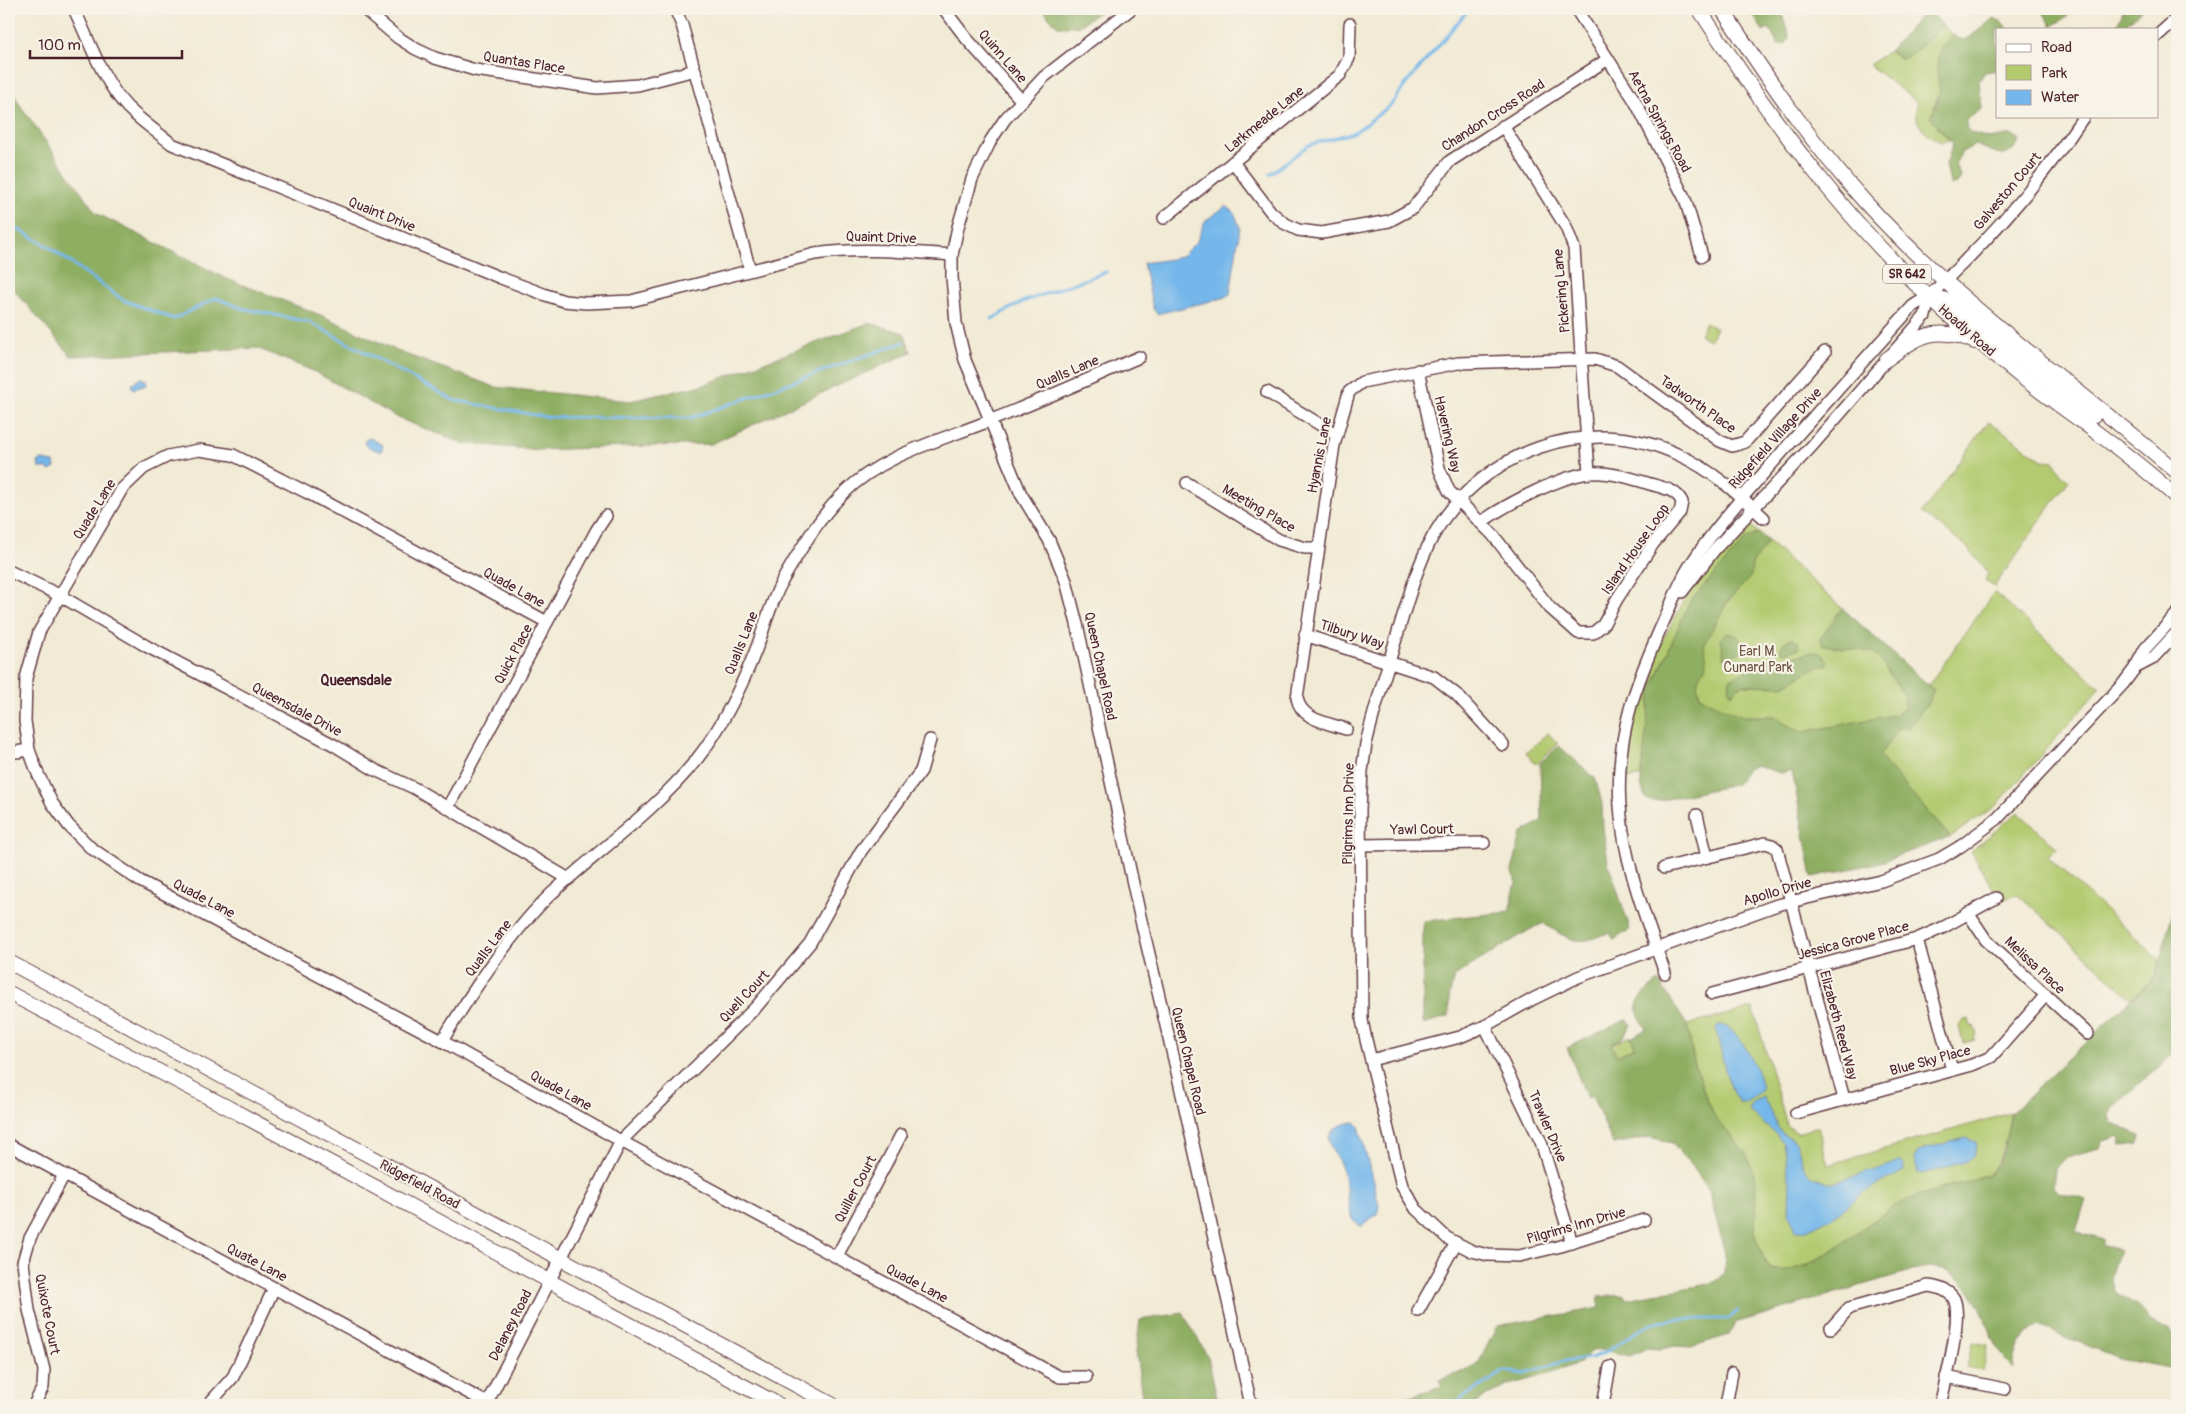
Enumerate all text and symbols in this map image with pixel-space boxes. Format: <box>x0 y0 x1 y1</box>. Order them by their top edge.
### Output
street label: Quinn Lane <box>975 26 1031 87</box>
scale bar <box>30 28 182 60</box>
legend <box>1996 28 2158 118</box>
text: 100 m <box>38 36 81 55</box>
text: Road <box>2041 38 2072 57</box>
street label: Quantas Place <box>482 48 566 77</box>
text: Park <box>2041 64 2068 83</box>
street label: Aetna Springs Road <box>1624 67 1695 176</box>
street label: Chandon Cross Road <box>1439 76 1548 155</box>
street label: Larkmeade Lane <box>1221 82 1307 156</box>
text: Water <box>2041 88 2080 107</box>
street label: Galveston Court <box>1970 149 2045 234</box>
street label: Quaint Drive <box>346 193 418 236</box>
street label: Quaint Drive <box>845 228 917 247</box>
street label: Pickering Lane <box>1549 248 1574 334</box>
road number: SR 642 <box>1883 264 1931 284</box>
street label: Hoadly Road <box>1934 301 1999 360</box>
street label: Qualls Lane <box>1033 352 1101 393</box>
street label: Tadworth Place <box>1656 372 1739 437</box>
street label: Ridgefield Village Drive <box>1725 384 1825 493</box>
street label: Havering Way <box>1430 394 1465 474</box>
street label: Hyannis Lane <box>1304 415 1335 495</box>
street label: Quade Lane <box>69 476 120 543</box>
street label: Meeting Place <box>1219 481 1298 536</box>
street label: Island House Loop <box>1598 500 1673 598</box>
street label: Quade Lane <box>480 564 548 611</box>
street label: Qualls Lane <box>721 609 762 677</box>
street label: Queen Chapel Road <box>1081 610 1120 722</box>
street label: Tilbury Way <box>1318 616 1386 653</box>
street label: Quick Place <box>491 621 536 687</box>
park label: Earl M. Cunard Park <box>1723 643 1793 676</box>
district label: Queensdale <box>320 671 392 690</box>
street label: Queensdale Drive <box>249 679 345 740</box>
street label: Pilgrims Inn Drive <box>1339 763 1358 865</box>
street label: Yawl Court <box>1389 820 1454 839</box>
street label: Apollo Drive <box>1741 874 1813 909</box>
street label: Quade Lane <box>170 875 238 922</box>
street label: Qualls Lane <box>461 916 515 980</box>
street label: Jessica Grove Place <box>1796 917 1911 964</box>
street label: Melissa Place <box>2001 933 2068 998</box>
street label: Quell Court <box>716 966 773 1026</box>
street label: Elizabeth Reed Way <box>1816 969 1861 1082</box>
street label: Queen Chapel Road <box>1168 1005 1209 1117</box>
street label: Blue Sky Place <box>1888 1042 1972 1079</box>
street label: Quade Lane <box>527 1067 595 1114</box>
street label: Trawler Drive <box>1525 1088 1570 1165</box>
street label: Quiller Court <box>831 1152 880 1226</box>
street label: Ridgefield Road <box>377 1156 463 1213</box>
street label: Pilgrims Inn Drive <box>1525 1203 1628 1248</box>
street label: Quate Lane <box>224 1239 290 1286</box>
street label: Quade Lane <box>883 1260 951 1307</box>
street label: Quixote Court <box>31 1272 64 1356</box>
street label: Delaney Road <box>485 1287 536 1364</box>

